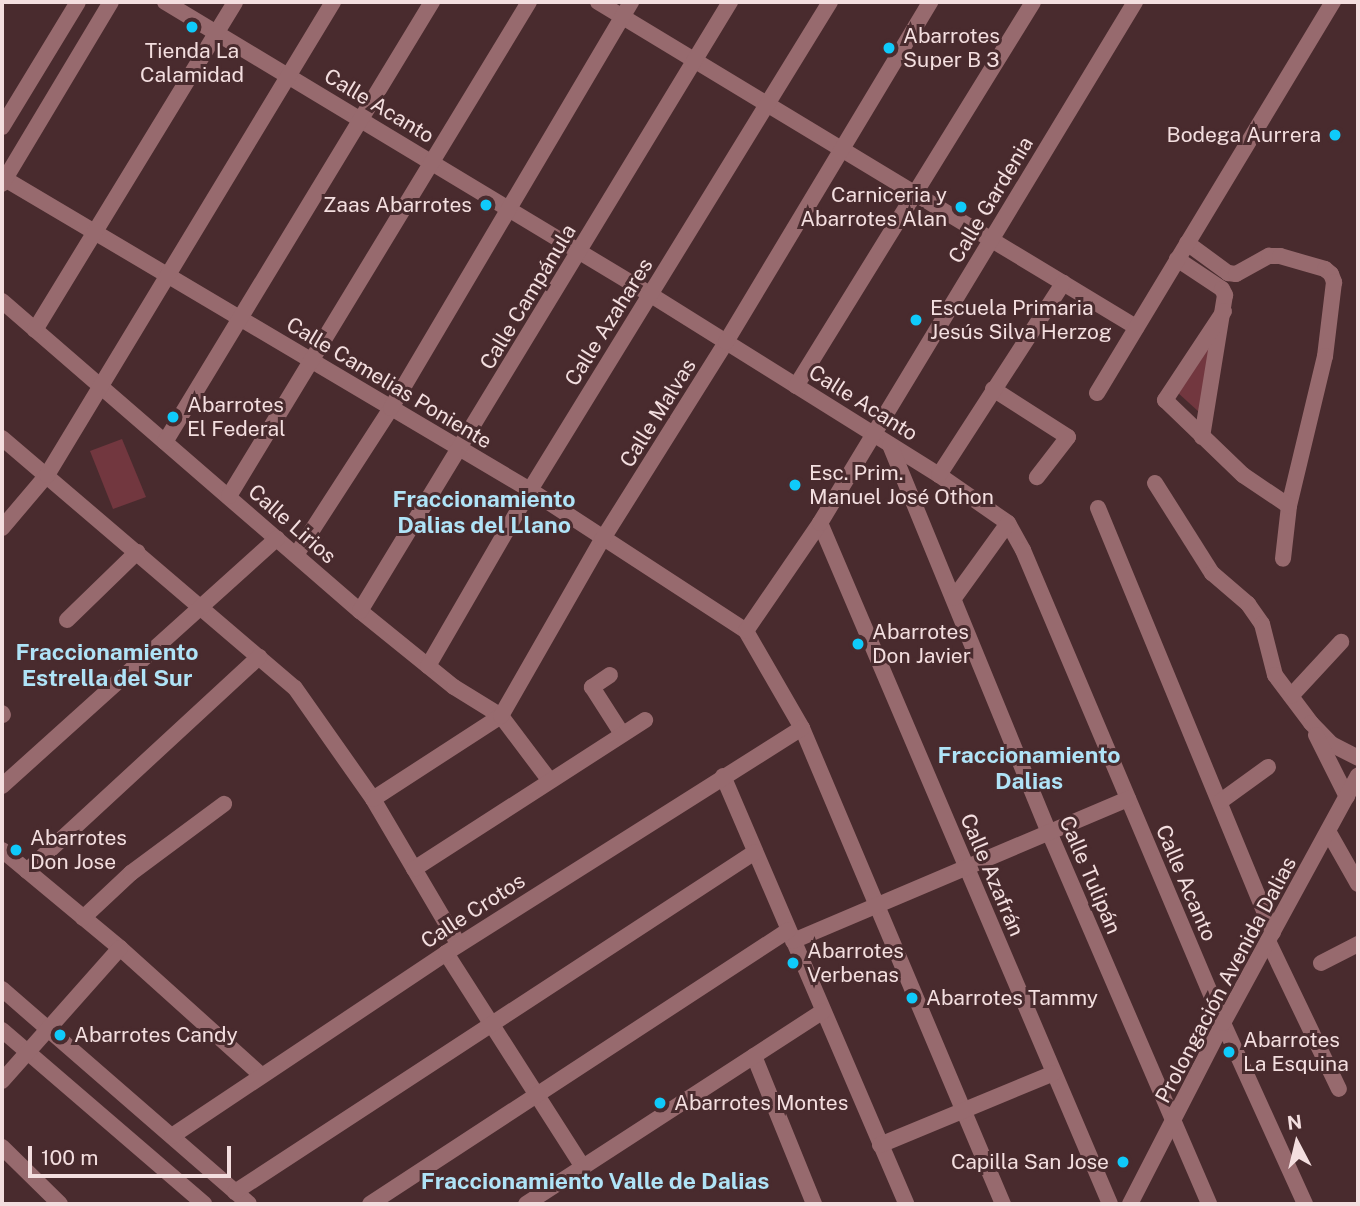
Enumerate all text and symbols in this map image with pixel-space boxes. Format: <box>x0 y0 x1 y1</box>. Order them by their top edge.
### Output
marker: Tienda La Calamidad <box>184 19 200 35</box>
place label: Abarrotes Super B 3 <box>903 23 1000 73</box>
place label: Tienda La Calamidad <box>140 38 244 88</box>
marker: Abarrotes Super B 3 <box>881 40 897 56</box>
street label: Calle Acanto <box>319 63 439 149</box>
place label: Bodega Aurrera <box>1166 122 1321 148</box>
marker: Bodega Aurrera <box>1327 127 1343 143</box>
street label: Calle Gardenia <box>943 132 1039 268</box>
place label: Carniceria y Abarrotes Alan <box>800 182 947 232</box>
place label: Zaas Abarrotes <box>323 192 472 218</box>
marker: Zaas Abarrotes <box>478 197 494 213</box>
marker: Carniceria y Abarrotes Alan <box>953 199 969 215</box>
street label: Calle Campánula <box>475 220 581 374</box>
street label: Calle Azahares <box>560 254 658 390</box>
place label: Escuela Primaria Jesús Silva Herzog <box>930 295 1112 345</box>
street label: Calle Camelias Poniente <box>282 312 496 454</box>
marker: Escuela Primaria Jesús Silva Herzog <box>908 312 924 328</box>
street label: Calle Malvas <box>615 354 701 472</box>
street label: Calle Acanto <box>804 360 922 446</box>
place label: Abarrotes El Federal <box>187 392 286 442</box>
marker: Abarrotes El Federal <box>165 409 181 425</box>
place label: Esc. Prim. Manuel José Othon <box>809 460 994 510</box>
marker: Esc. Prim. Manuel José Othon <box>787 477 803 493</box>
street label: Calle Lirios <box>243 479 341 569</box>
district label: Fraccionamiento Dalias del Llano <box>392 485 576 539</box>
place label: Abarrotes Don Javier <box>872 619 971 669</box>
marker: Abarrotes Don Javier <box>850 636 866 652</box>
district label: Fraccionamiento Estrella del Sur <box>15 638 199 692</box>
district label: Fraccionamiento Dalias <box>937 741 1121 795</box>
street label: Calle Azafrán <box>955 810 1029 940</box>
street label: Calle Tulipán <box>1054 812 1126 938</box>
street label: Calle Acanto <box>1150 821 1222 945</box>
place label: Abarrotes Don Jose <box>30 825 127 875</box>
marker: Abarrotes Don Jose <box>8 842 24 858</box>
street label: Prolongación Avenida Dalias <box>1150 853 1302 1107</box>
street label: Calle Crotos <box>416 868 530 954</box>
place label: Abarrotes Verbenas <box>807 938 904 988</box>
marker: Abarrotes Verbenas <box>785 955 801 971</box>
place label: Abarrotes Tammy <box>926 985 1098 1011</box>
marker: Abarrotes Tammy <box>904 990 920 1006</box>
place label: Abarrotes Candy <box>74 1022 238 1048</box>
marker: Abarrotes Candy <box>52 1027 68 1043</box>
place label: Abarrotes La Esquina <box>1243 1027 1349 1077</box>
marker: Abarrotes La Esquina <box>1221 1044 1237 1060</box>
place label: Abarrotes Montes <box>674 1090 848 1116</box>
marker: Abarrotes Montes <box>652 1095 668 1111</box>
north arrow <box>1262 1108 1332 1178</box>
text: N <box>1286 1110 1303 1134</box>
scale bar <box>32 1132 234 1176</box>
text: 100 m <box>41 1145 98 1170</box>
place label: Capilla San Jose <box>951 1149 1109 1175</box>
marker: Capilla San Jose <box>1115 1154 1131 1170</box>
district label: Fraccionamiento Valle de Dalias <box>420 1167 770 1195</box>

